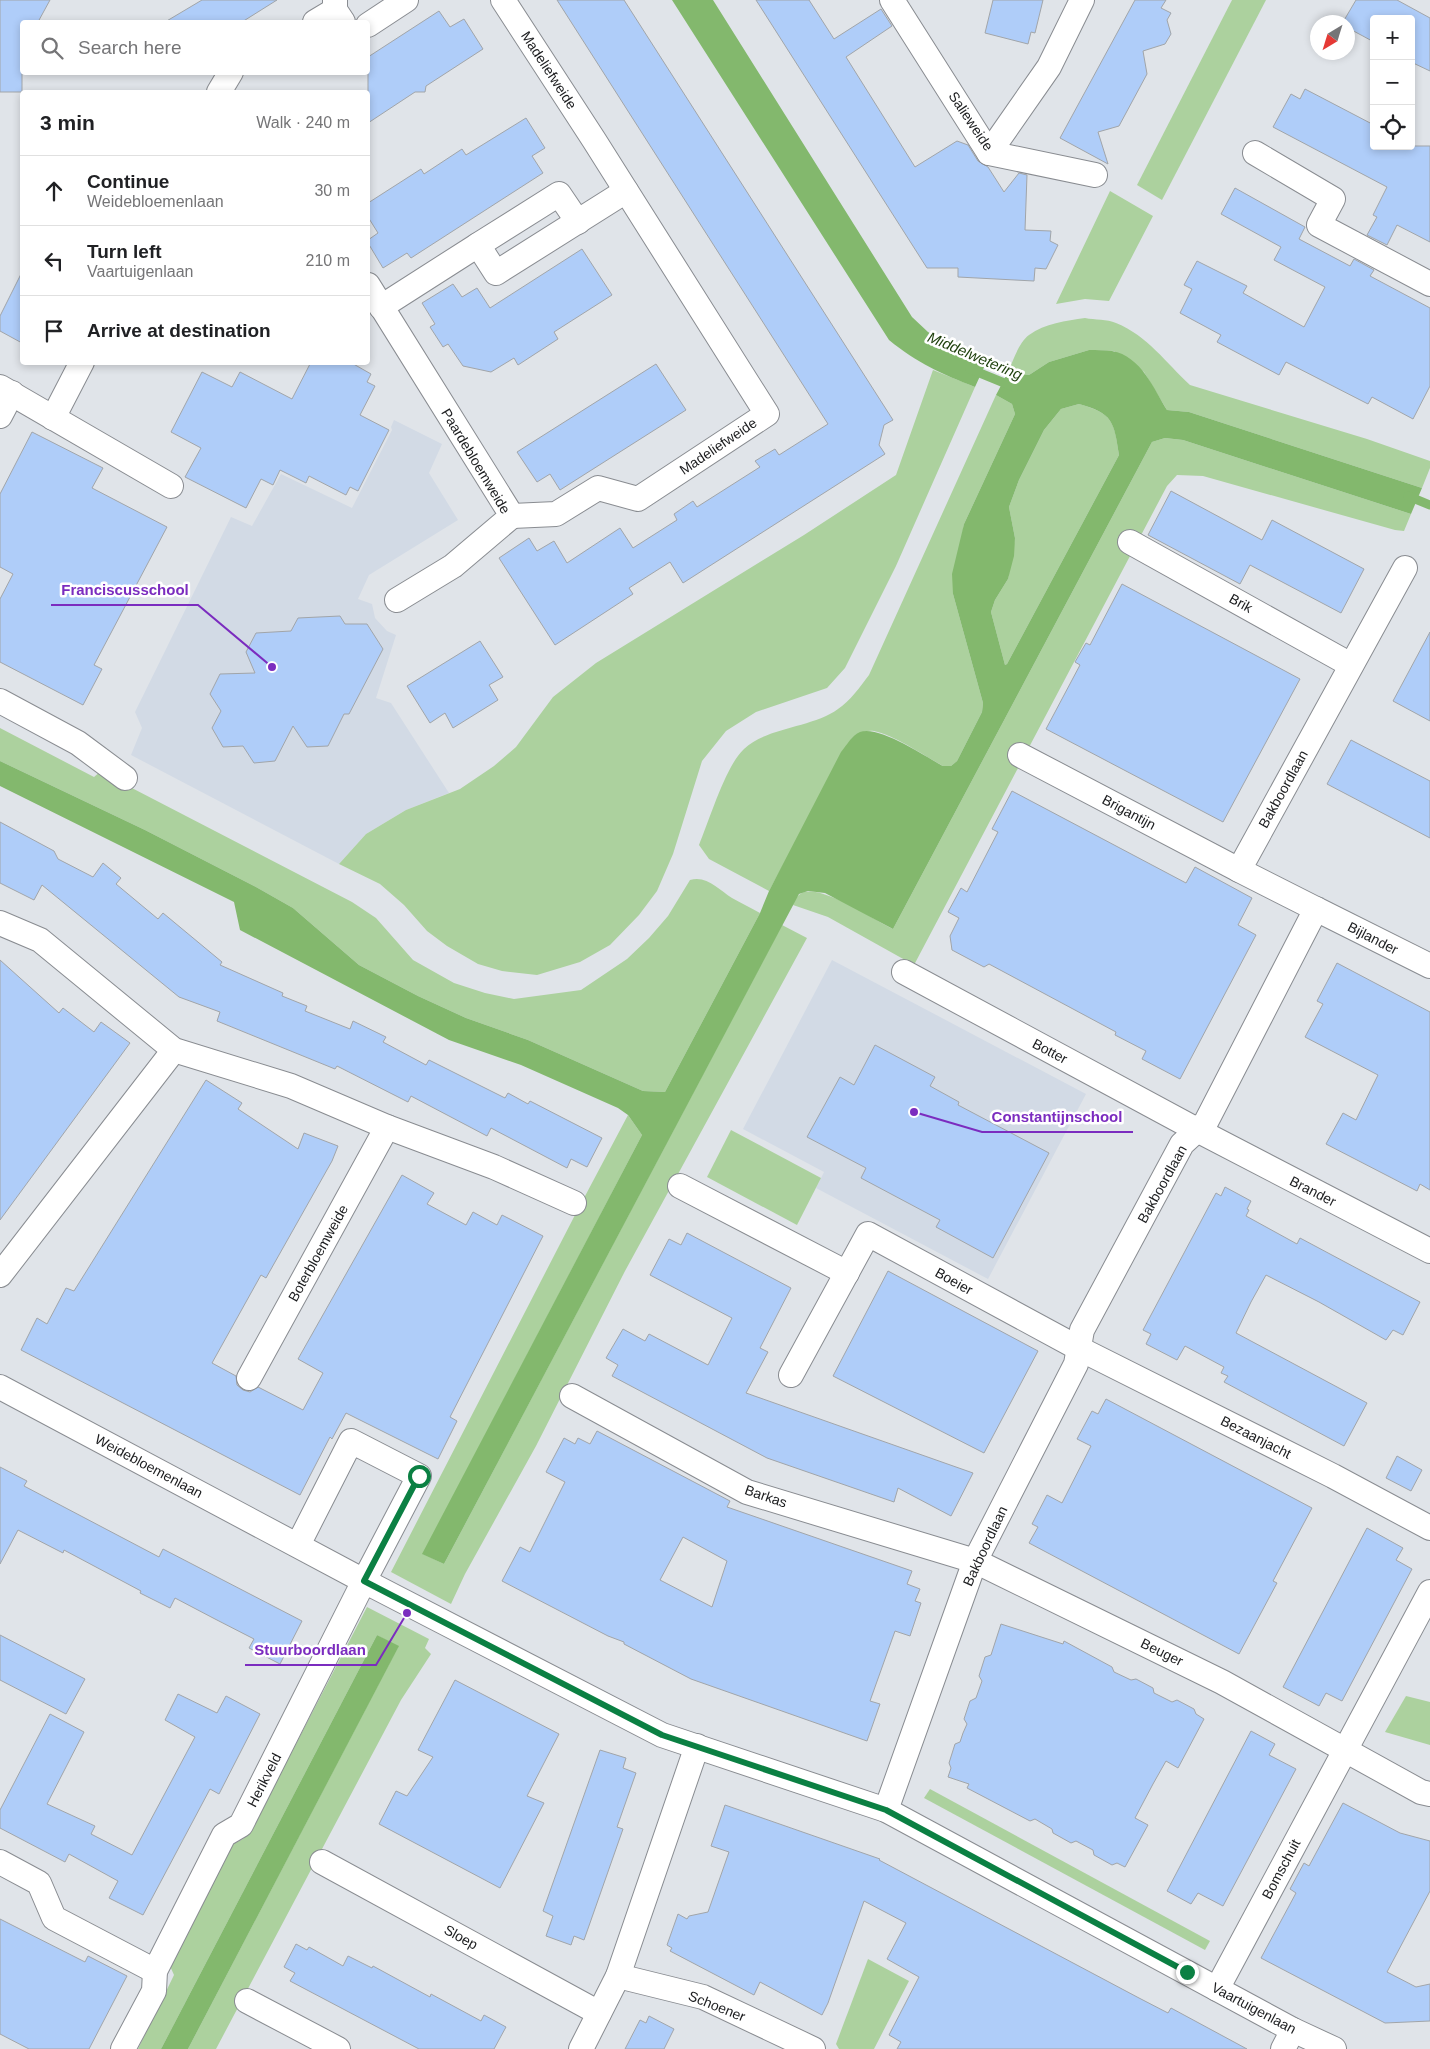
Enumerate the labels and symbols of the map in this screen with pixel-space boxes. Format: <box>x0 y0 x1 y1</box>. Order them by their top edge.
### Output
north arrow <box>1310 15 1355 60</box>
street label: Madeliefweide <box>518 28 580 112</box>
street label: Salieweide <box>945 88 997 154</box>
water label: Middelwetering <box>925 328 1026 383</box>
street label: Paardebloemweide <box>438 406 514 517</box>
street label: Madeliefweide <box>676 414 760 478</box>
callout: Franciscusschool <box>51 575 198 605</box>
text: Franciscusschool <box>61 581 189 598</box>
street label: Brik <box>1227 590 1256 616</box>
street label: Bakboordlaan <box>1255 747 1311 831</box>
street label: Brigantijn <box>1099 791 1159 833</box>
street label: Bijlander <box>1345 919 1401 958</box>
street label: Botter <box>1030 1035 1071 1067</box>
callout: Constantijnschool <box>982 1102 1133 1132</box>
text: Constantijnschool <box>992 1108 1122 1125</box>
street label: Bakboordlaan <box>1134 1142 1190 1226</box>
street label: Brander <box>1287 1173 1339 1210</box>
street label: Boterbloemweide <box>285 1202 351 1304</box>
street label: Boeier <box>932 1264 976 1298</box>
street label: Bezaanjacht <box>1218 1412 1294 1462</box>
street label: Weidebloemenlaan <box>92 1431 206 1501</box>
route start <box>408 1465 431 1488</box>
street label: Barkas <box>743 1481 789 1511</box>
street label: Bakboordlaan <box>959 1503 1011 1589</box>
callout: Stuurboordlaan <box>245 1635 376 1665</box>
street label: Beuger <box>1138 1635 1186 1669</box>
text: Stuurboordlaan <box>254 1641 366 1658</box>
street label: Herikveld <box>244 1750 284 1810</box>
street label: Bomschuit <box>1259 1836 1303 1902</box>
street label: Sloep <box>441 1921 481 1953</box>
route end <box>1176 1961 1199 1984</box>
street label: Vaartuigenlaan <box>1209 1979 1299 2037</box>
street label: Schoener <box>686 1987 748 2025</box>

